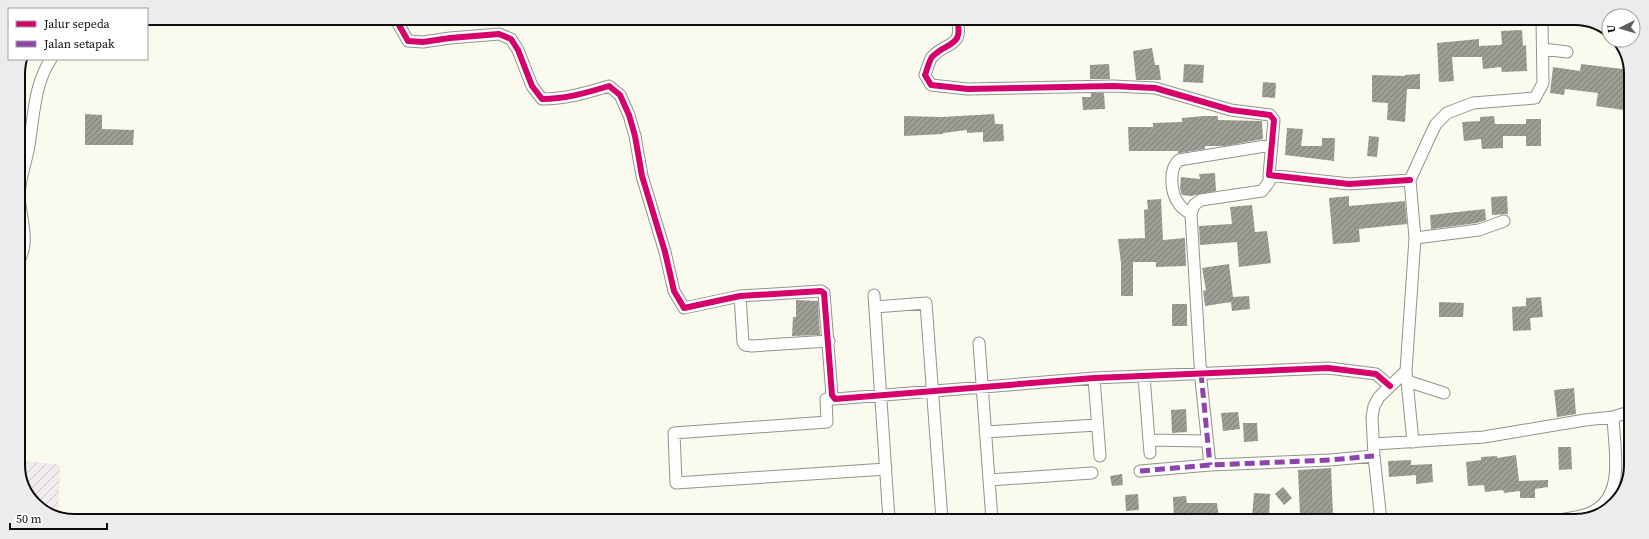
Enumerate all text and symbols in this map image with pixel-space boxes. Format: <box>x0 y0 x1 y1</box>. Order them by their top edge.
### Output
legend <box>8 8 148 60</box>
north arrow <box>1601 8 1641 48</box>
text: Jalur sepeda <box>43 16 111 32</box>
text: U <box>1604 24 1619 33</box>
text: Jalan setapak <box>43 36 115 52</box>
scale bar <box>10 505 107 531</box>
text: 50 m <box>16 511 42 527</box>

